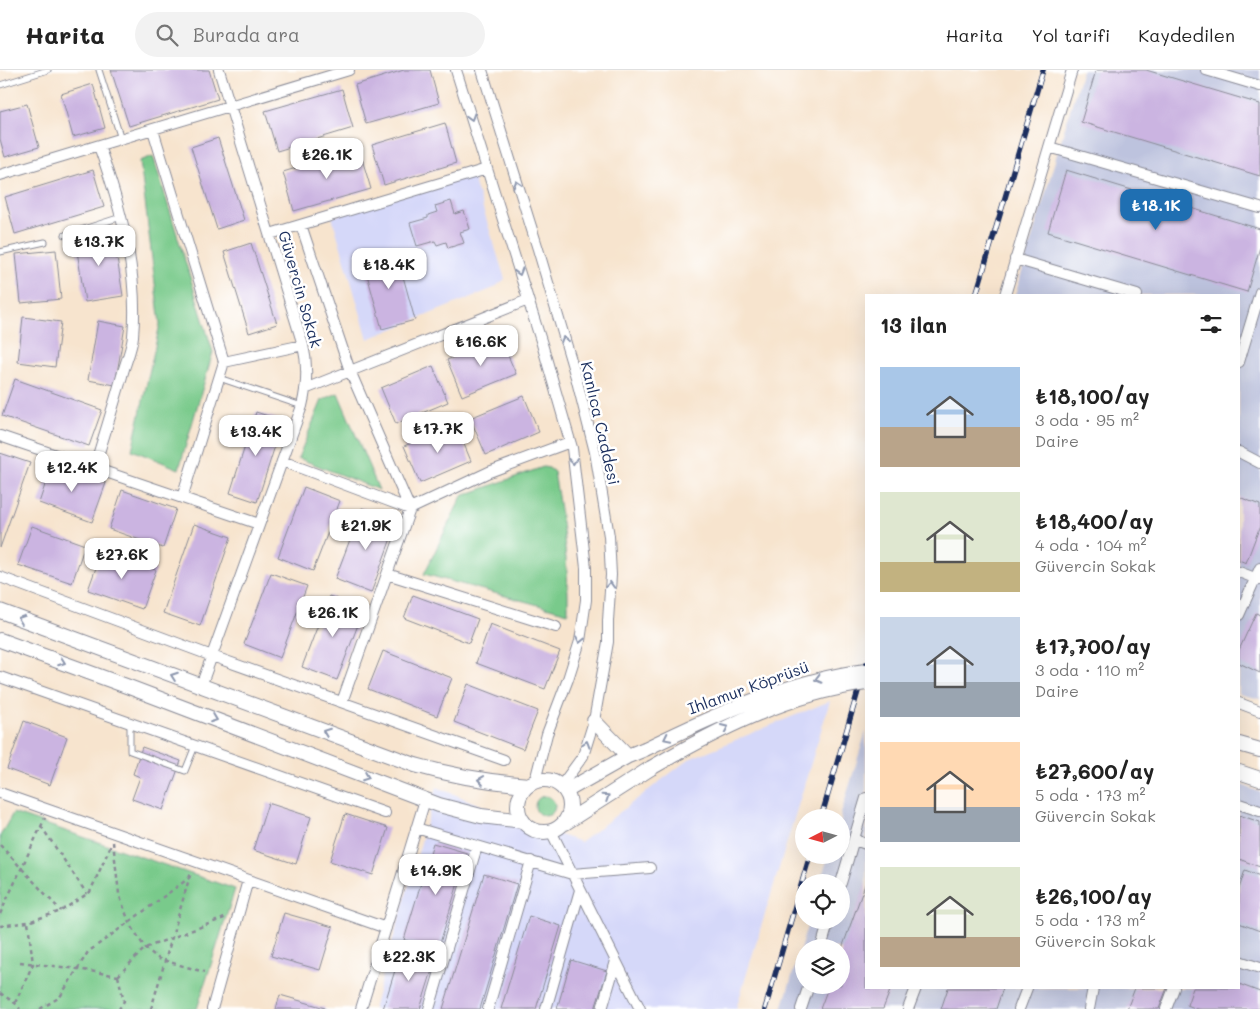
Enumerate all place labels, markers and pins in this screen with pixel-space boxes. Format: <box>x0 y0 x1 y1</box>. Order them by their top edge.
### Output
pin: ₺26.1K <box>286 138 368 180</box>
pin: ₺18.1K <box>1115 189 1197 231</box>
pin: ₺13.7K <box>58 224 140 267</box>
pin: ₺18.4K <box>348 248 430 290</box>
pin: ₺16.6K <box>440 324 522 367</box>
pin: ₺17.7K <box>397 412 479 454</box>
pin: ₺13.4K <box>215 414 297 457</box>
pin: ₺12.4K <box>31 450 113 493</box>
pin: ₺21.9K <box>325 508 407 551</box>
pin: ₺27.6K <box>81 538 163 580</box>
pin: ₺26.1K <box>292 596 374 638</box>
pin: ₺14.9K <box>395 854 477 896</box>
pin: ₺22.3K <box>368 940 450 982</box>

